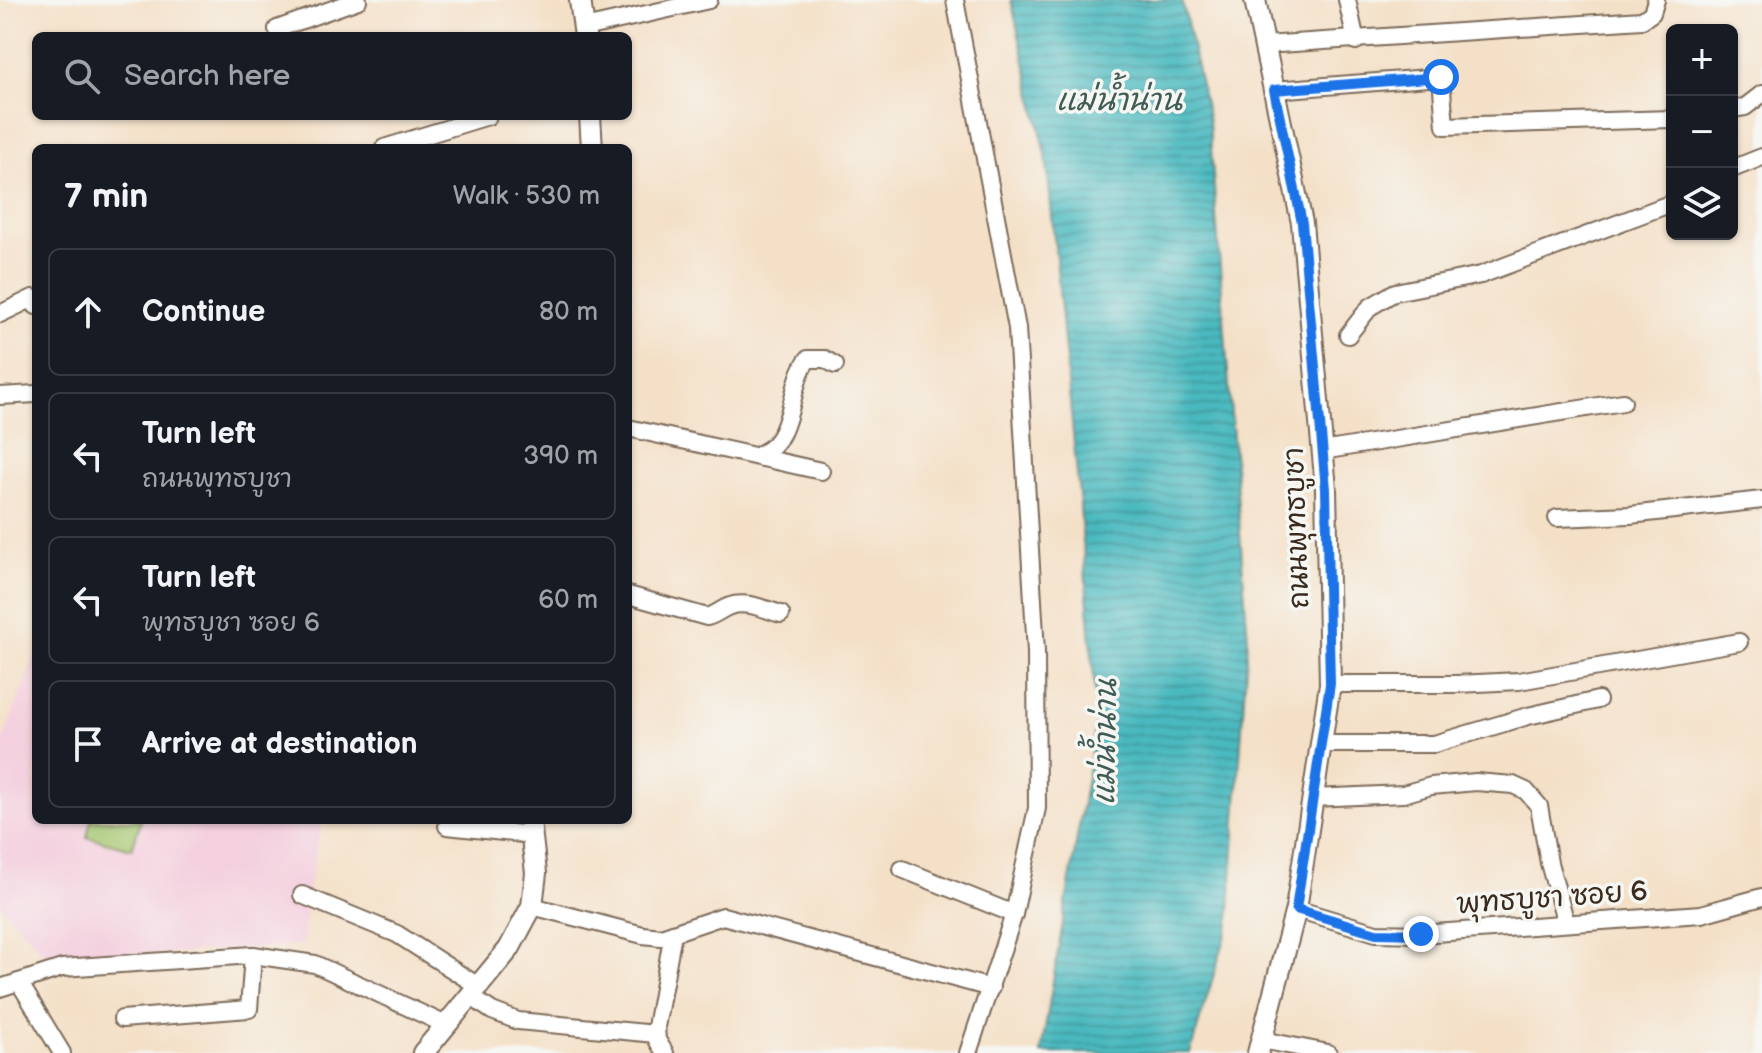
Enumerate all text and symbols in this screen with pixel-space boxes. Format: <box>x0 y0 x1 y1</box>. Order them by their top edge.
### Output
map controls <box>1666 24 1738 240</box>
button: + <box>1666 24 1738 96</box>
search box <box>32 32 632 120</box>
icon: search <box>60 54 104 98</box>
text: Search here <box>124 58 290 94</box>
route start <box>1423 59 1459 95</box>
water label: แม่น้ำน่าน <box>1056 72 1183 119</box>
button: − <box>1666 96 1738 168</box>
button: layers <box>1666 168 1738 240</box>
text: 7 min <box>64 176 148 217</box>
text: Walk · 530 m <box>453 181 600 212</box>
icon: ahead <box>66 290 110 334</box>
text: Continue <box>142 294 265 330</box>
text: 80 m <box>539 297 598 328</box>
text: Turn left <box>142 416 256 452</box>
icon: left <box>66 434 110 478</box>
text: 390 m <box>523 441 598 472</box>
street label: ถนนพุทธบูชา <box>1278 447 1319 609</box>
text: ถนนพุทธบูชา <box>142 464 292 495</box>
text: Turn left <box>142 560 256 596</box>
icon: left <box>66 578 110 622</box>
text: 60 m <box>538 585 598 616</box>
text: พุทธบูชา ซอย 6 <box>142 608 320 639</box>
water label: แม่น้ำน่าน <box>1076 678 1125 805</box>
icon: arrive <box>66 722 110 766</box>
text: Arrive at destination <box>142 726 418 762</box>
street label: พุทธบูชา ซอย 6 <box>1455 875 1649 924</box>
route end <box>1403 916 1439 952</box>

